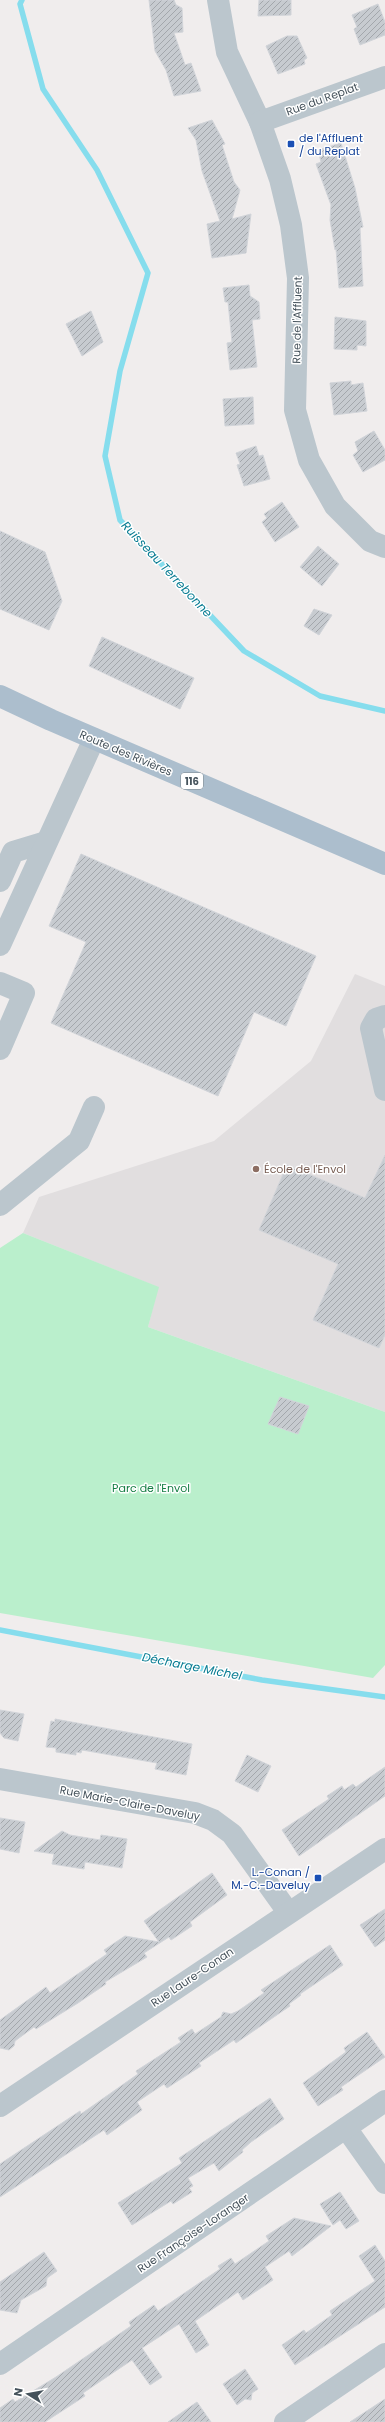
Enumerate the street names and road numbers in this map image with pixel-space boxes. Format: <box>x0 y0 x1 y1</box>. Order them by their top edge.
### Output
street label: Rue du Replat <box>284 78 360 120</box>
street label: Rue de l'Affluent <box>288 276 306 364</box>
street label: Route des Rivières <box>77 726 175 780</box>
road number: 116 <box>181 773 203 789</box>
street label: Rue Marie-Claire-Daveluy <box>59 1782 202 1825</box>
street label: Rue Laure-Conan <box>147 1943 237 2011</box>
street label: Rue Françoise-Loranger <box>134 2190 252 2276</box>

